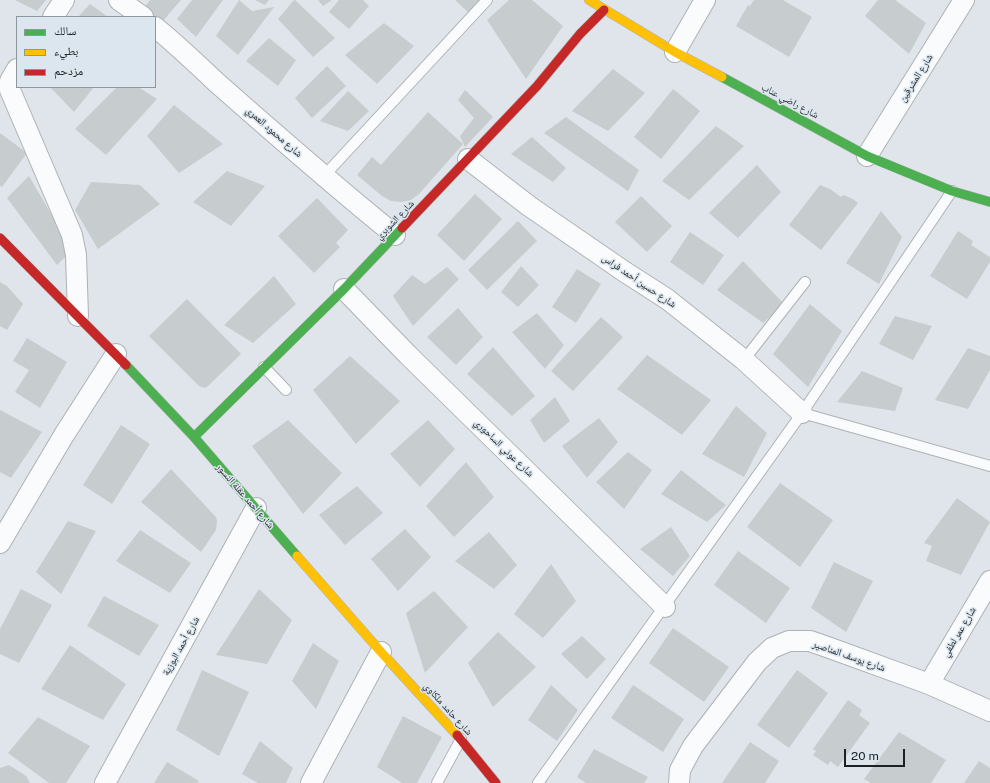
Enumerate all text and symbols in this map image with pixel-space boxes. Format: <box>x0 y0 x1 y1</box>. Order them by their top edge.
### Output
legend <box>16 16 156 88</box>
text: سالك <box>54 24 76 38</box>
text: بطيء <box>54 44 78 58</box>
street label: شارع المشرقين <box>897 52 935 104</box>
text: مزدحم <box>54 64 83 78</box>
street label: شارع راضي عناب <box>759 81 821 121</box>
street label: شارع محمود العمري <box>243 104 305 160</box>
street label: شارع الشوبري <box>373 198 417 242</box>
street label: شارع حسين أحمد فراس <box>600 252 678 310</box>
street label: شارع عوني الساحوري <box>472 417 536 479</box>
street label: شارع أحمد عقلة النسور <box>213 461 277 531</box>
street label: شارع عمر لطفي <box>939 605 979 659</box>
street label: شارع أحمد البوزية <box>160 614 202 678</box>
street label: شارع يوسف المناصير <box>811 638 887 674</box>
street label: شارع حامد ملكاوي <box>421 680 475 738</box>
scale bar <box>846 741 907 767</box>
text: 20 m <box>851 749 879 763</box>

